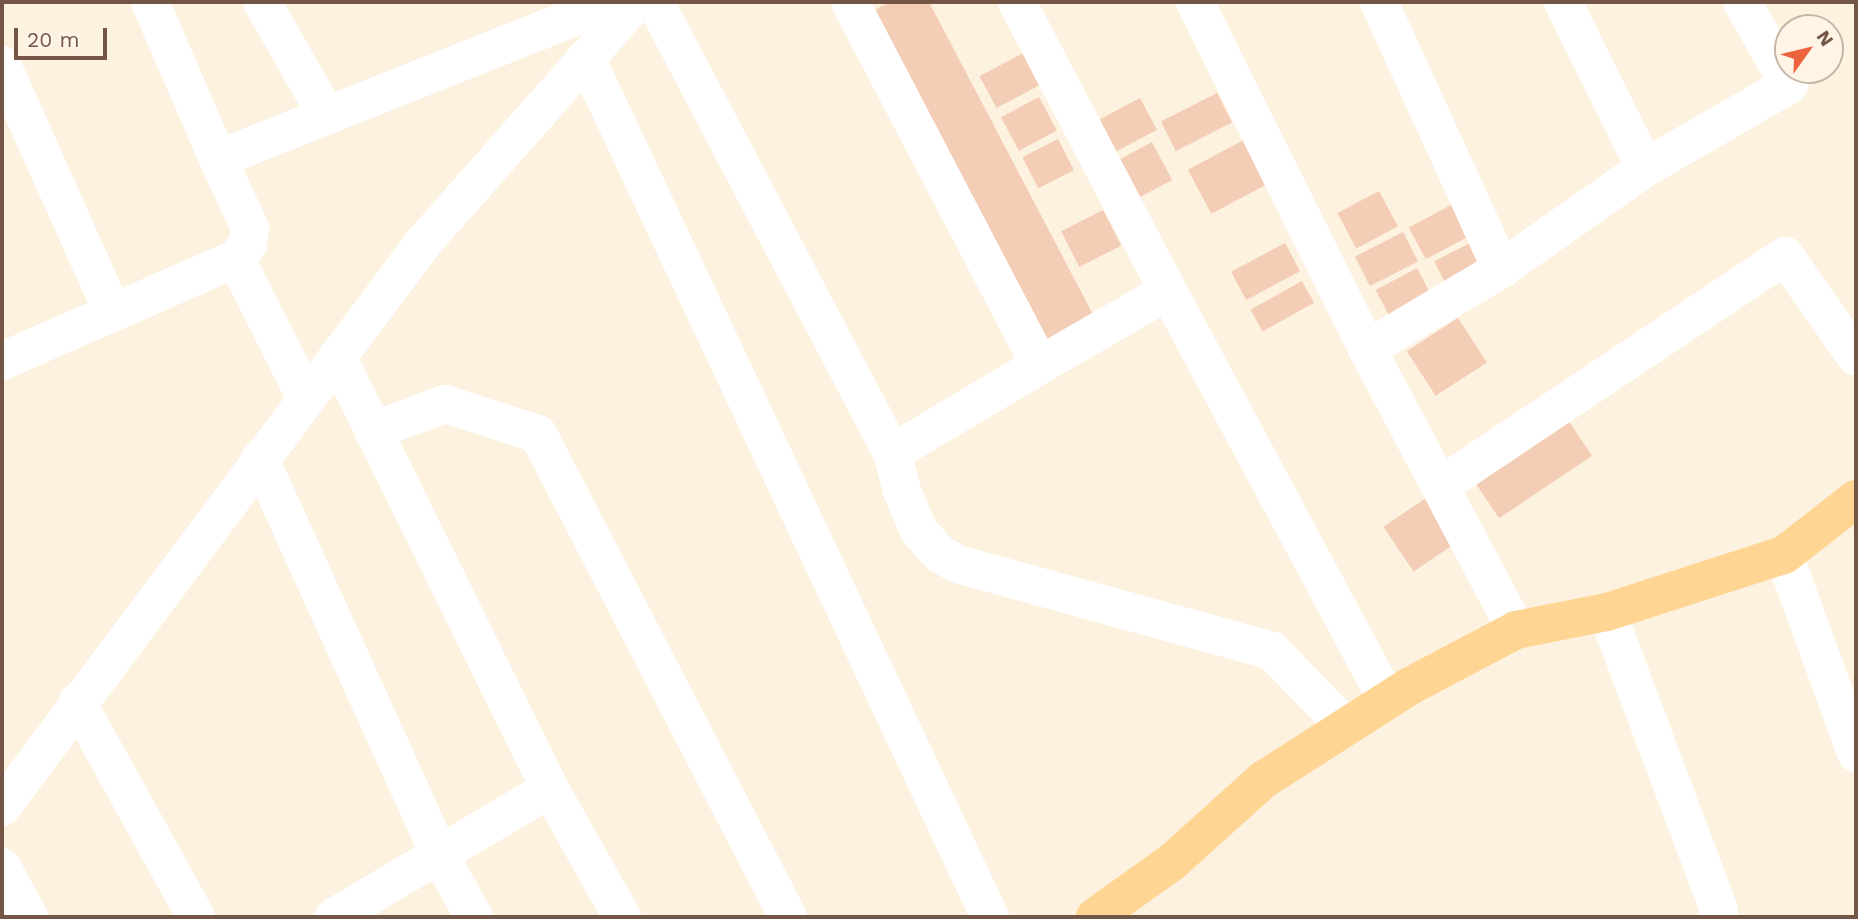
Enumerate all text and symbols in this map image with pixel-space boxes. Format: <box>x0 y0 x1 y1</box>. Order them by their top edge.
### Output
scale bar <box>18 14 110 58</box>
north arrow <box>1774 14 1844 84</box>
text: N <box>1812 26 1839 50</box>
text: 20 m <box>27 27 79 52</box>

